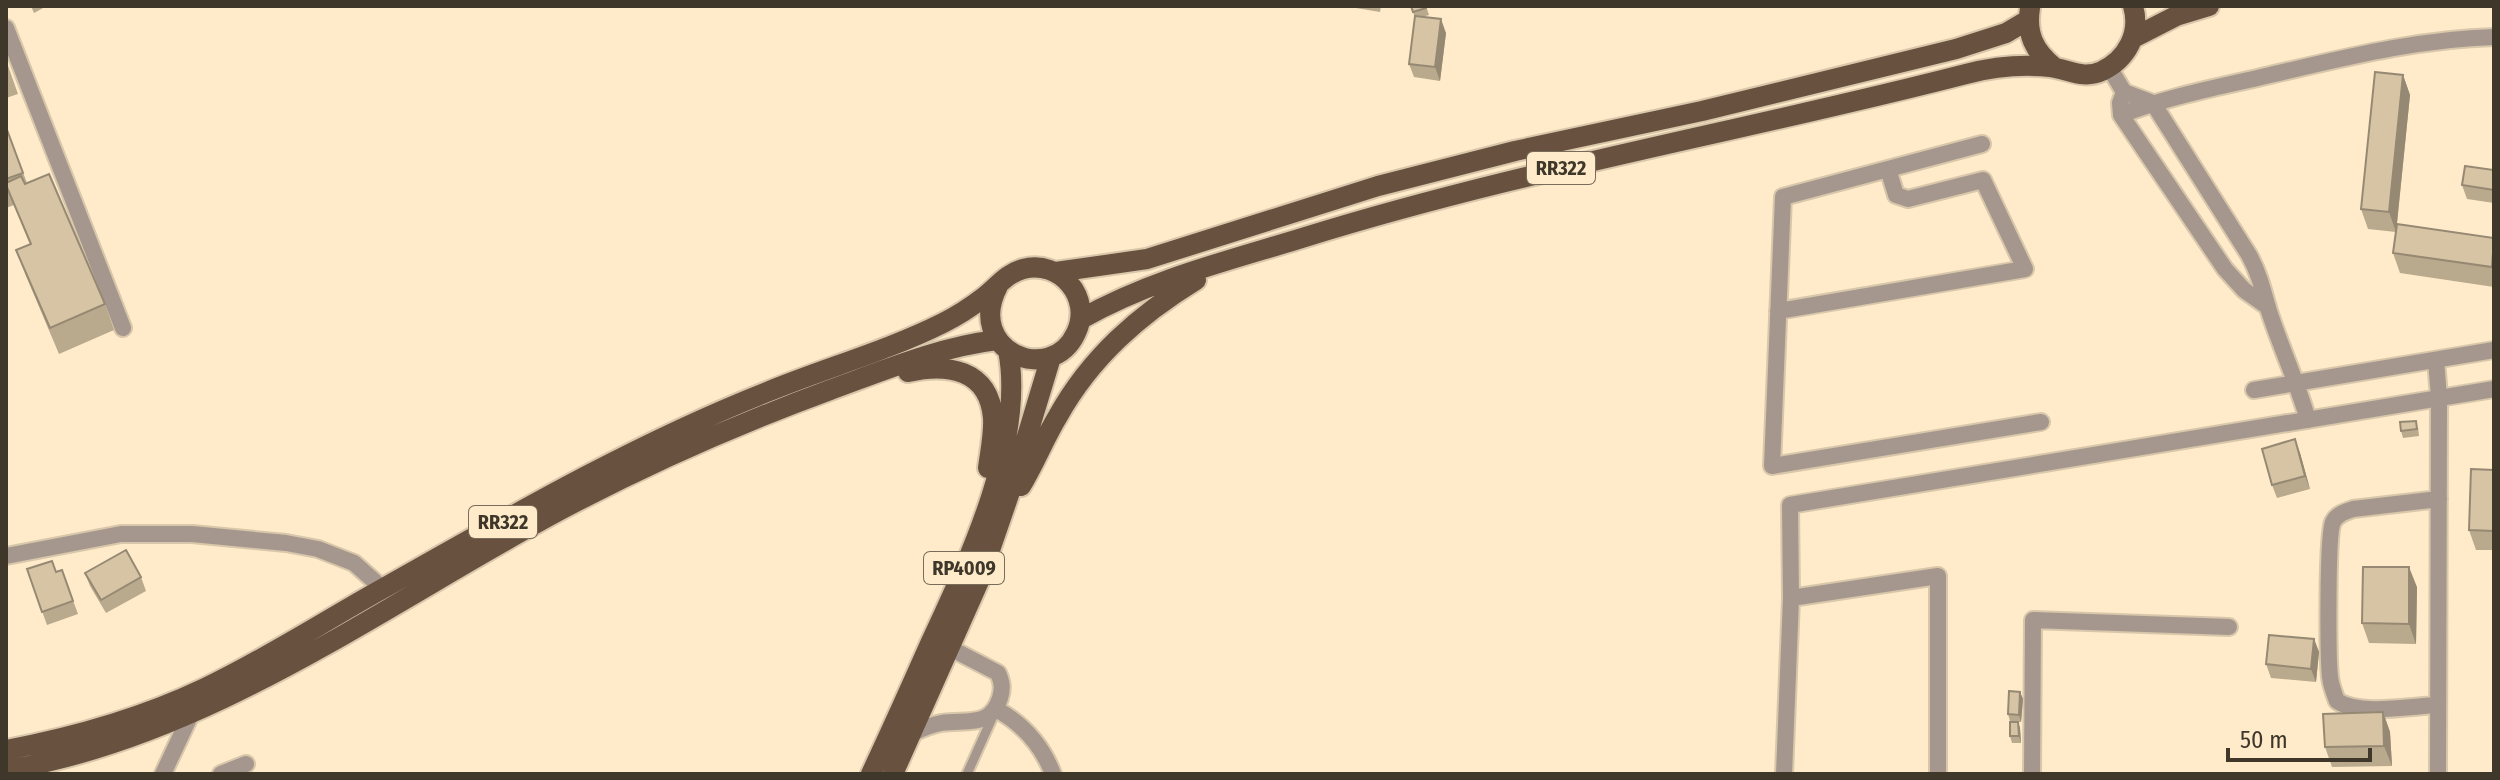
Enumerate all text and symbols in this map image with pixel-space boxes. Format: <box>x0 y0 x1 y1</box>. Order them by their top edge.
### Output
road number: RR322 <box>1527 152 1595 184</box>
road number: RR322 <box>469 506 537 538</box>
road number: RP4009 <box>924 552 1004 584</box>
scale bar <box>2228 712 2370 762</box>
text: 50 m <box>2240 726 2288 754</box>

